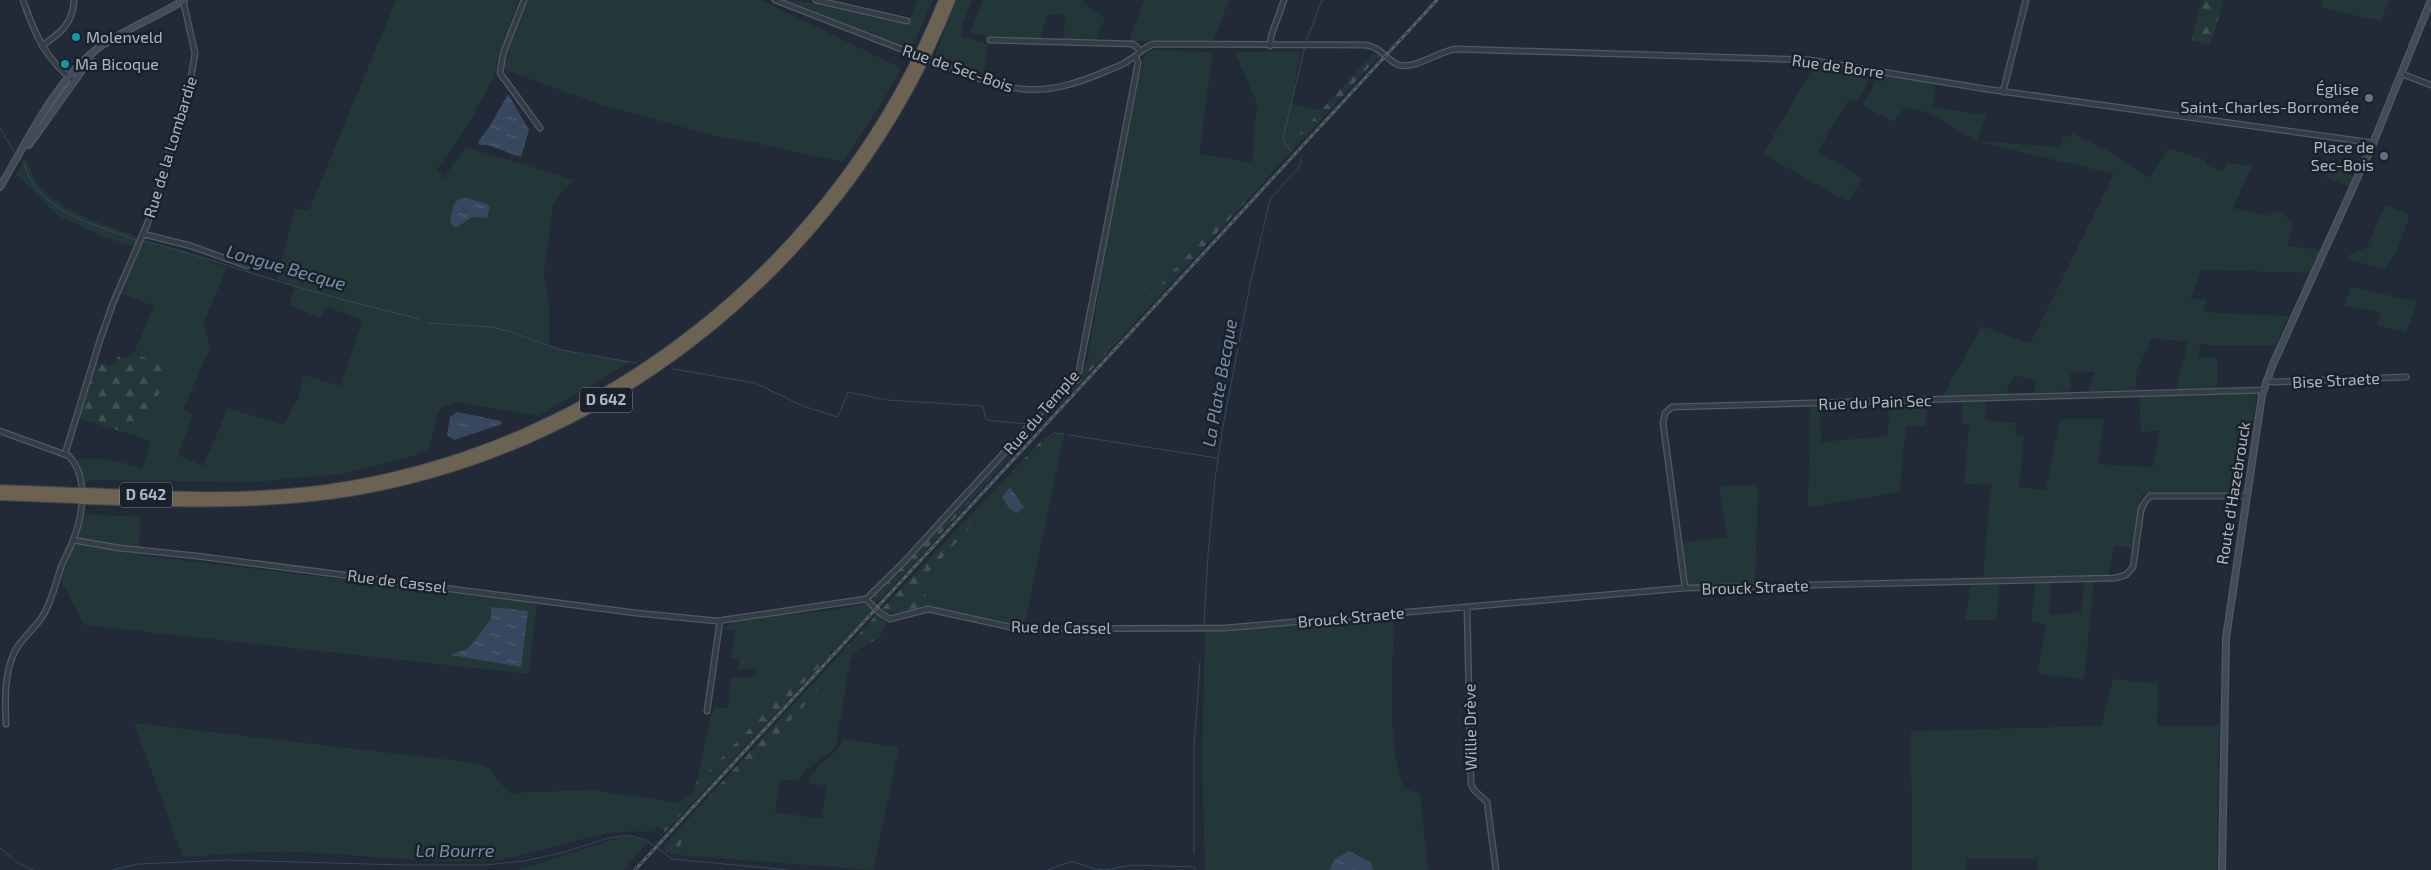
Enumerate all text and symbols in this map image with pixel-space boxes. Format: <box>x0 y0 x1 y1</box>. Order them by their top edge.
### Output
place label: Molenveld <box>86 27 163 46</box>
marker: Molenveld <box>70 31 82 43</box>
street label: Rue de Sec-Bois <box>900 40 1016 95</box>
street label: Rue de Borre <box>1791 50 1885 81</box>
place label: Ma Bicoque <box>75 54 159 73</box>
marker: Ma Bicoque <box>59 58 71 70</box>
street label: Rue de la Lombardie <box>139 74 200 220</box>
place label: Église Saint-Charles-Borromée <box>2181 79 2359 116</box>
marker: Église Saint-Charles-Borromée <box>2363 92 2375 104</box>
place label: Place de Sec-Bois <box>2311 137 2374 174</box>
marker: Place de Sec-Bois <box>2378 150 2390 162</box>
water label: Longue Becque <box>224 239 349 295</box>
water label: La Plate Becque <box>1197 317 1241 449</box>
street label: Rue du Temple <box>999 366 1082 458</box>
street label: Bise Straete <box>2292 368 2380 391</box>
road number: D 642 <box>580 388 632 412</box>
street label: Rue du Pain Sec <box>1818 390 1932 413</box>
street label: Route d'Hazebrouck <box>2212 420 2253 566</box>
road number: D 642 <box>120 482 172 508</box>
street label: Rue de Cassel <box>346 565 448 596</box>
street label: Brouck Straete <box>1701 575 1809 598</box>
street label: Brouck Straete <box>1297 602 1405 631</box>
street label: Rue de Cassel <box>1011 616 1111 637</box>
street label: Willie Drève <box>1459 683 1480 771</box>
water label: La Bourre <box>416 839 495 861</box>

